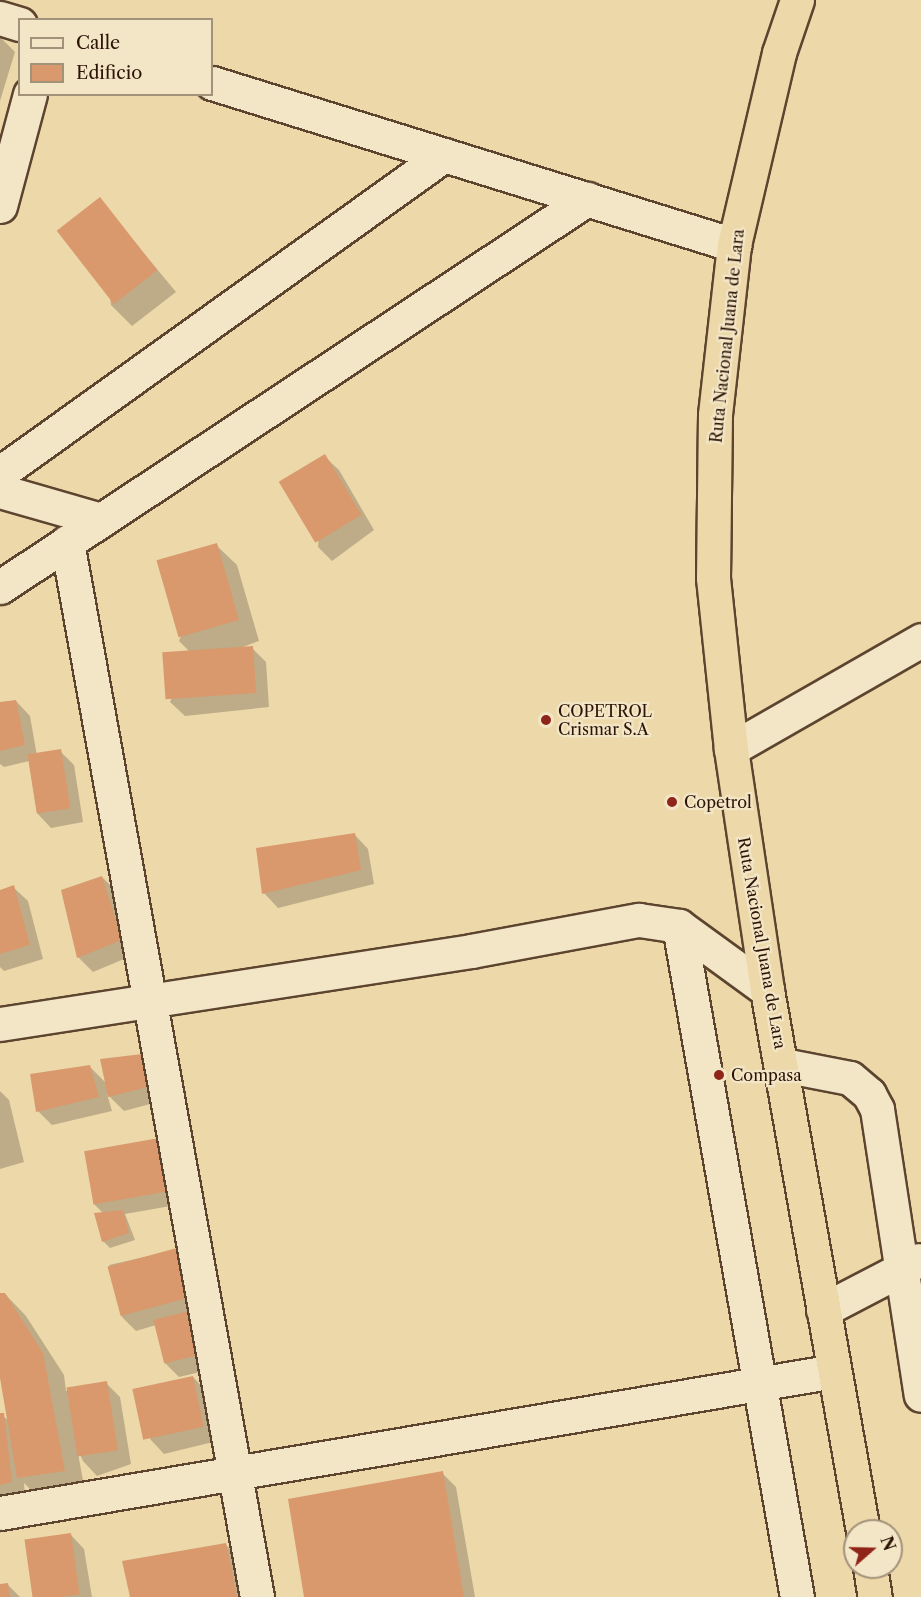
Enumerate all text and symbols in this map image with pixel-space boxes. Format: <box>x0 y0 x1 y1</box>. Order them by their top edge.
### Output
legend <box>18 18 213 96</box>
text: Calle <box>76 32 120 54</box>
text: Edificio <box>76 62 142 84</box>
street label: Ruta Nacional Juana de Lara <box>706 228 748 444</box>
place label: COPETROL Crismar S.A <box>558 701 652 739</box>
marker: COPETROL Crismar S.A <box>539 713 553 727</box>
place label: Copetrol <box>684 792 752 812</box>
marker: Copetrol <box>665 795 679 809</box>
street label: Ruta Nacional Juana de Lara <box>734 835 790 1051</box>
place label: Compasa <box>731 1065 802 1085</box>
marker: Compasa <box>712 1068 726 1082</box>
north arrow <box>843 1519 903 1579</box>
text: N <box>876 1534 900 1553</box>

